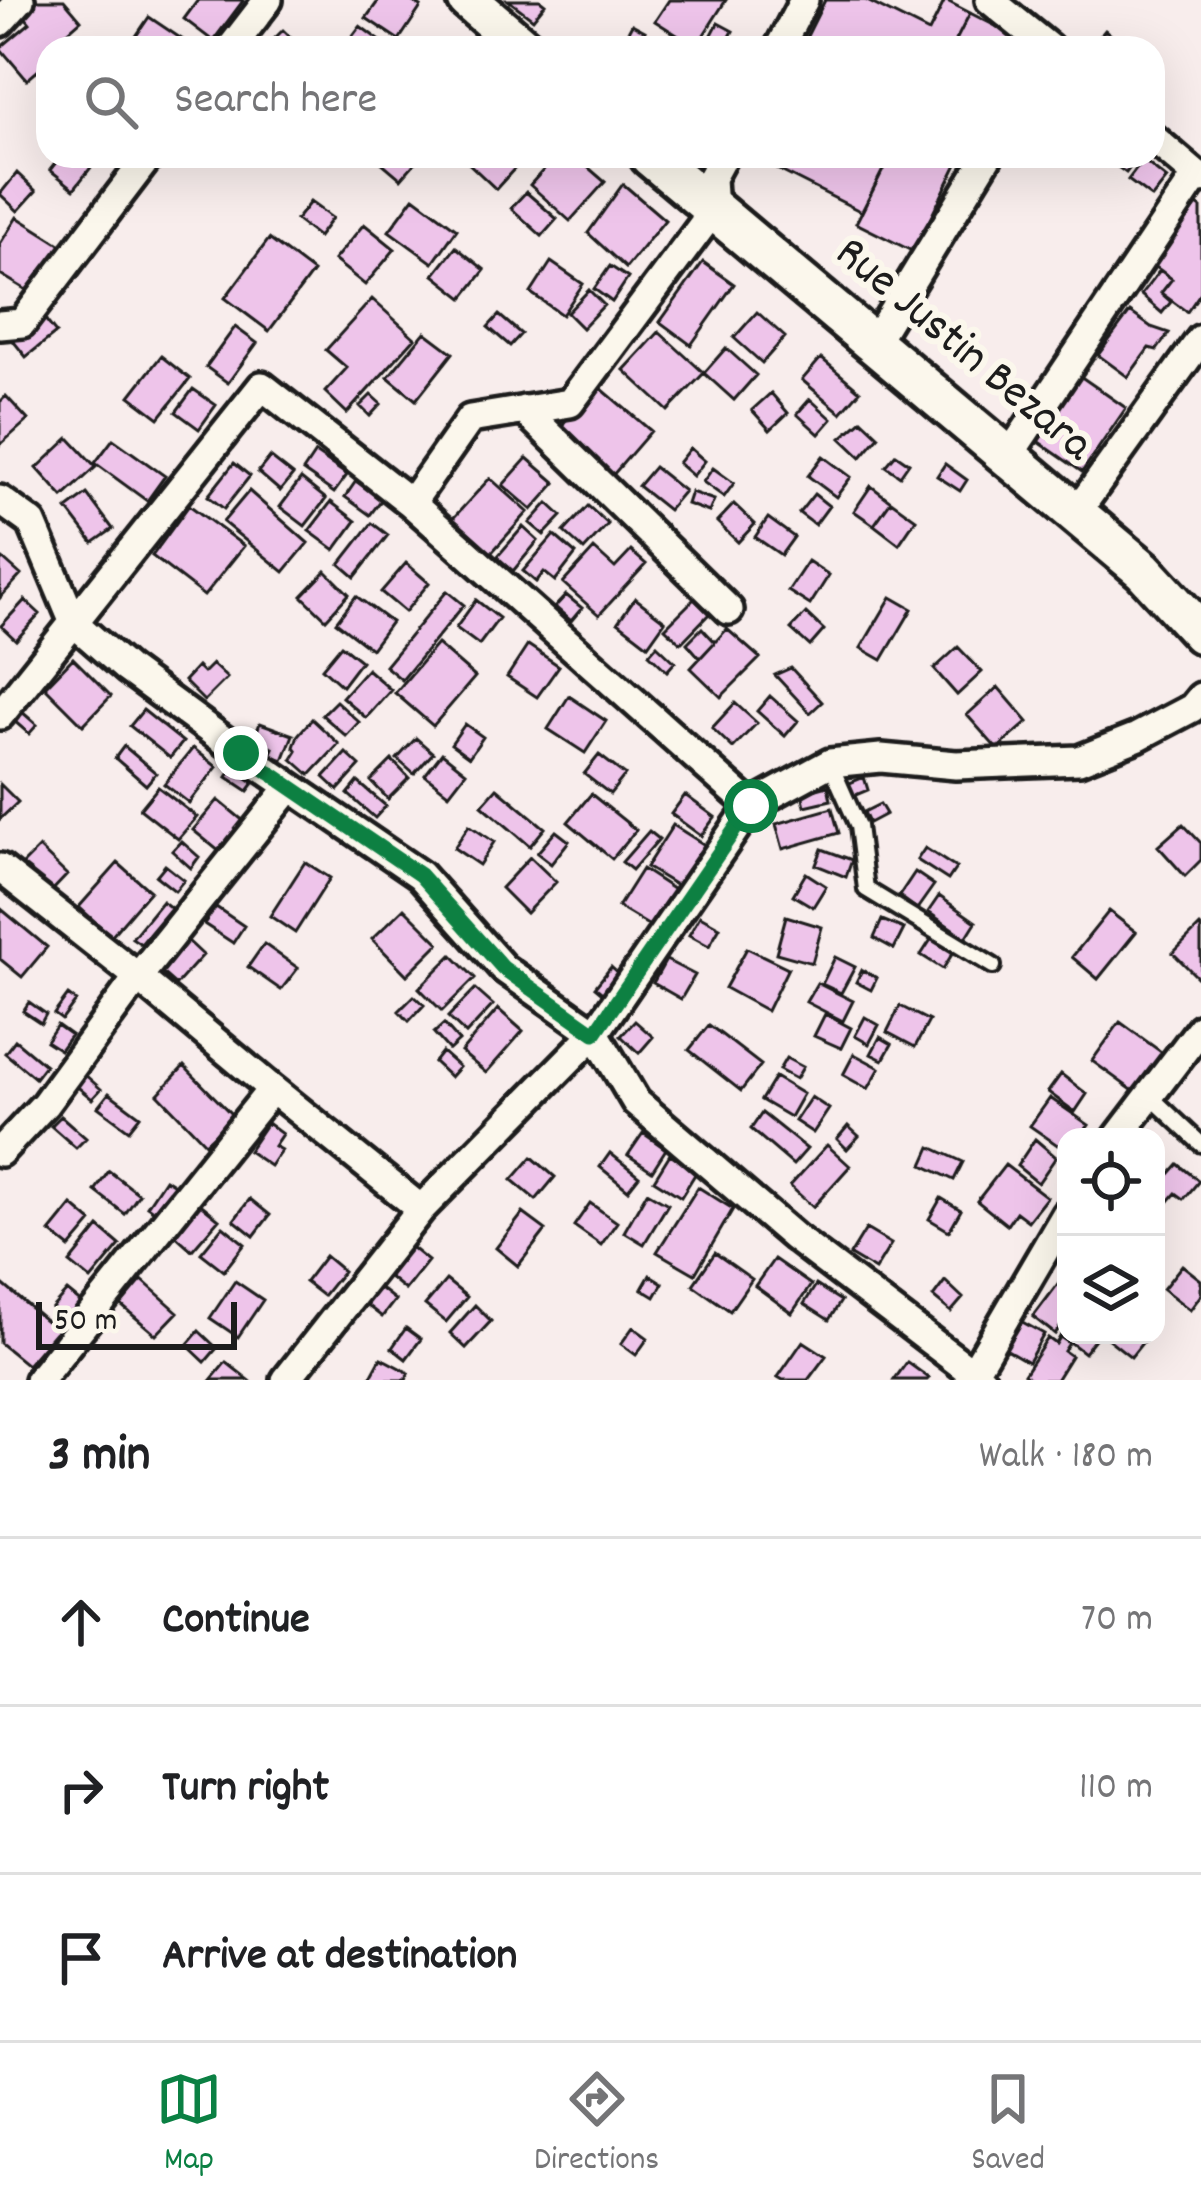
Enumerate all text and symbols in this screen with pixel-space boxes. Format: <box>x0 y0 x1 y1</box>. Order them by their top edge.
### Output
search box <box>36 36 1165 168</box>
icon: search <box>78 69 144 135</box>
text: Search here <box>174 70 377 134</box>
street label: Rue Justin Bezara <box>818 222 1108 481</box>
route end <box>214 726 268 780</box>
route start <box>724 779 778 833</box>
map controls <box>1057 1128 1165 1344</box>
button: locate <box>1057 1128 1165 1236</box>
button: layers <box>1057 1236 1165 1344</box>
scale bar <box>36 1296 237 1349</box>
text: 50 m <box>54 1299 118 1346</box>
text: 3 min <box>48 1422 150 1494</box>
text: Walk · 180 m <box>979 1431 1153 1486</box>
icon: ahead <box>48 1589 114 1655</box>
text: Continue <box>162 1590 310 1654</box>
text: 70 m <box>1081 1594 1153 1649</box>
icon: right <box>48 1757 114 1823</box>
text: Turn right <box>162 1758 329 1822</box>
text: 110 m <box>1079 1762 1153 1817</box>
icon: arrive <box>48 1925 114 1991</box>
text: Arrive at destination <box>162 1926 517 1990</box>
tab: Map <box>156 2066 222 2185</box>
tab: Directions <box>534 2066 659 2185</box>
tab: Saved <box>971 2066 1045 2185</box>

